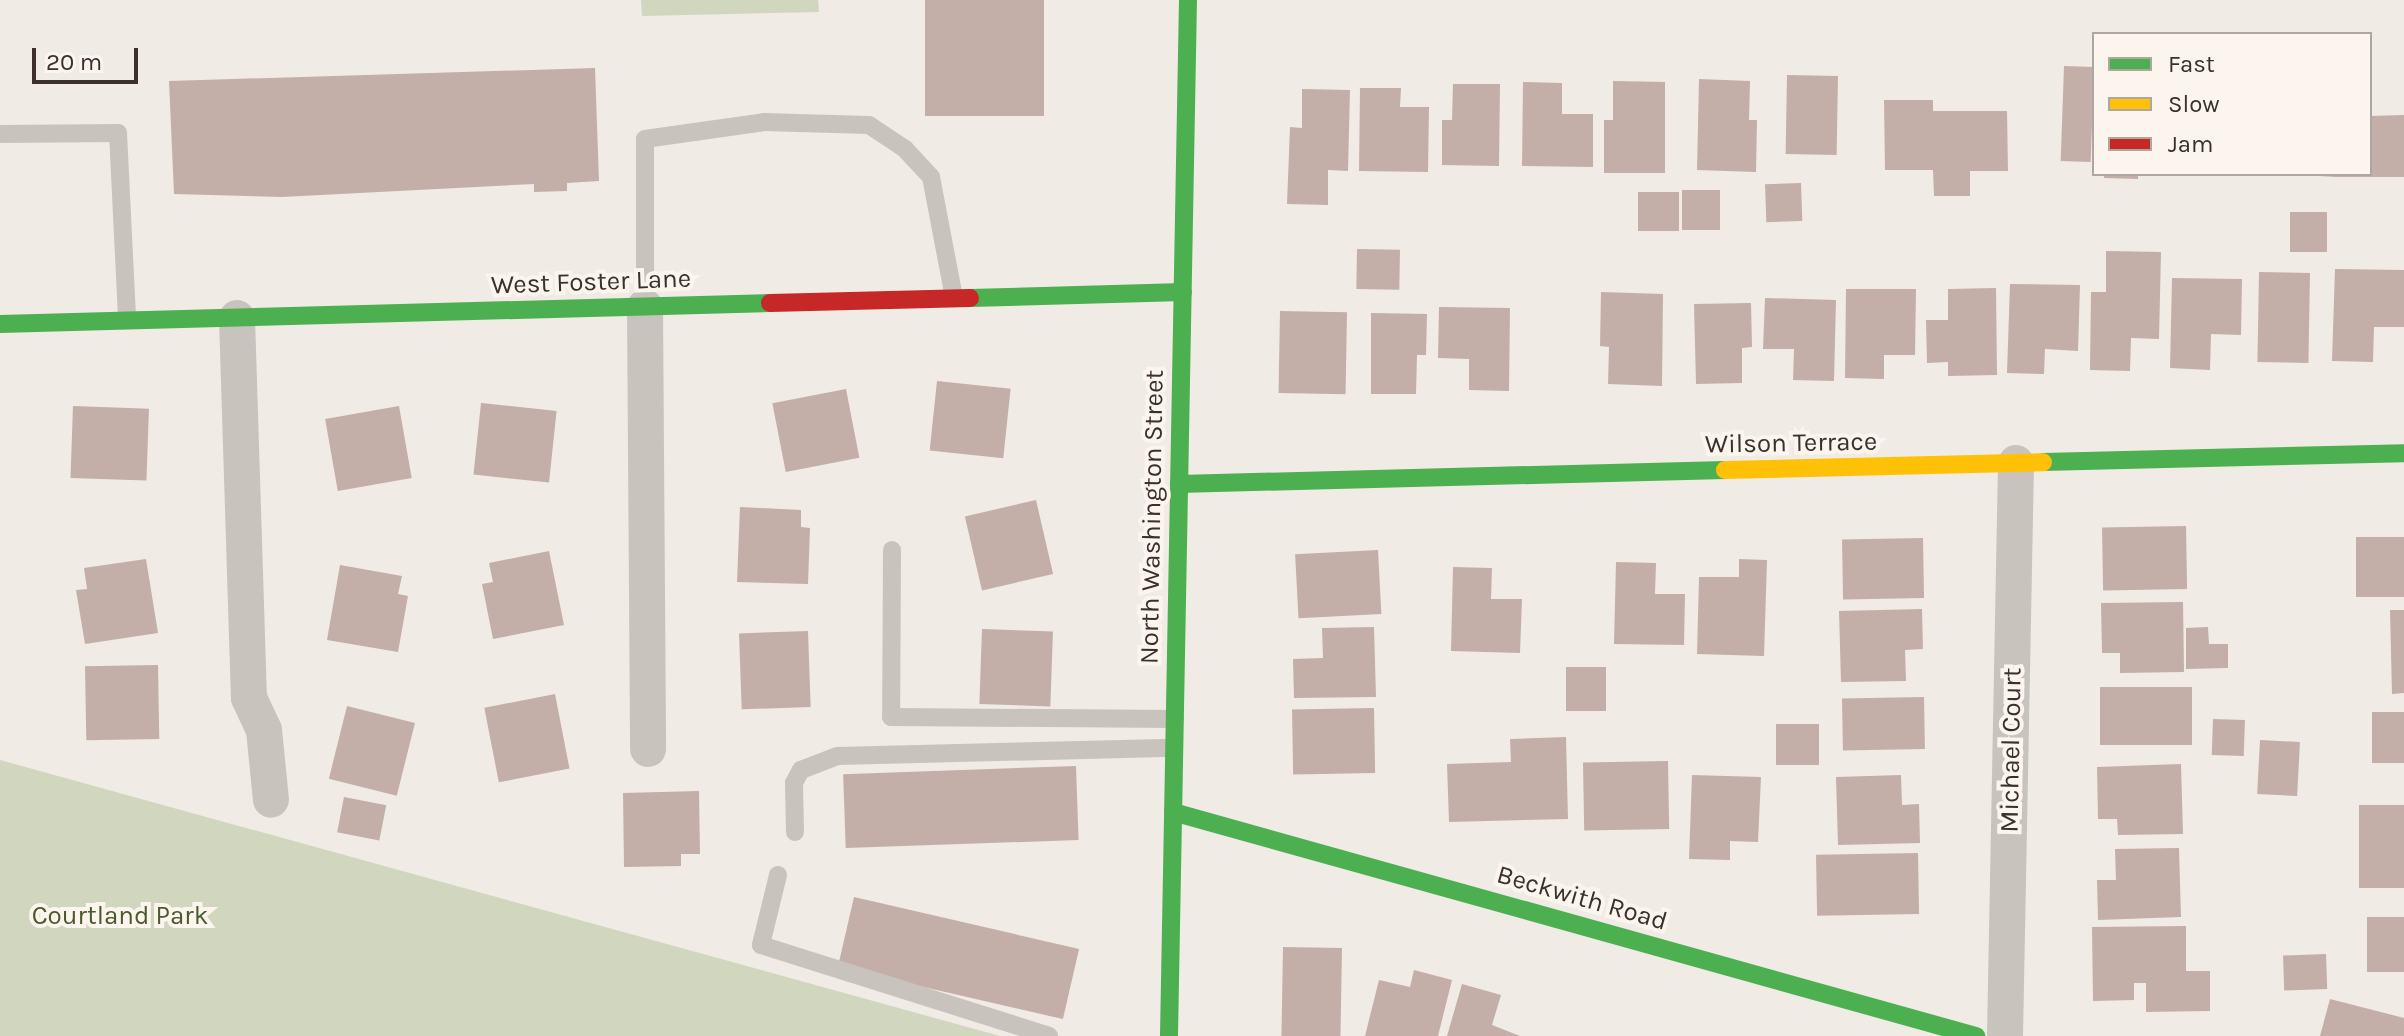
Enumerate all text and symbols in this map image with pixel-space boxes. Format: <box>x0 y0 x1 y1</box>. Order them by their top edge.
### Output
scale bar <box>36 32 142 82</box>
legend <box>2092 32 2372 176</box>
text: 20 m <box>46 48 102 76</box>
text: Fast <box>2168 50 2215 78</box>
text: Slow <box>2168 90 2220 118</box>
text: Jam <box>2168 130 2213 158</box>
street label: West Foster Lane <box>490 263 692 301</box>
street label: North Washington Street <box>1134 370 1170 664</box>
street label: Wilson Terrace <box>1705 426 1877 460</box>
street label: Michael Court <box>1994 667 2028 833</box>
street label: Beckwith Road <box>1493 859 1671 937</box>
park label: Courtland Park <box>32 900 208 932</box>

